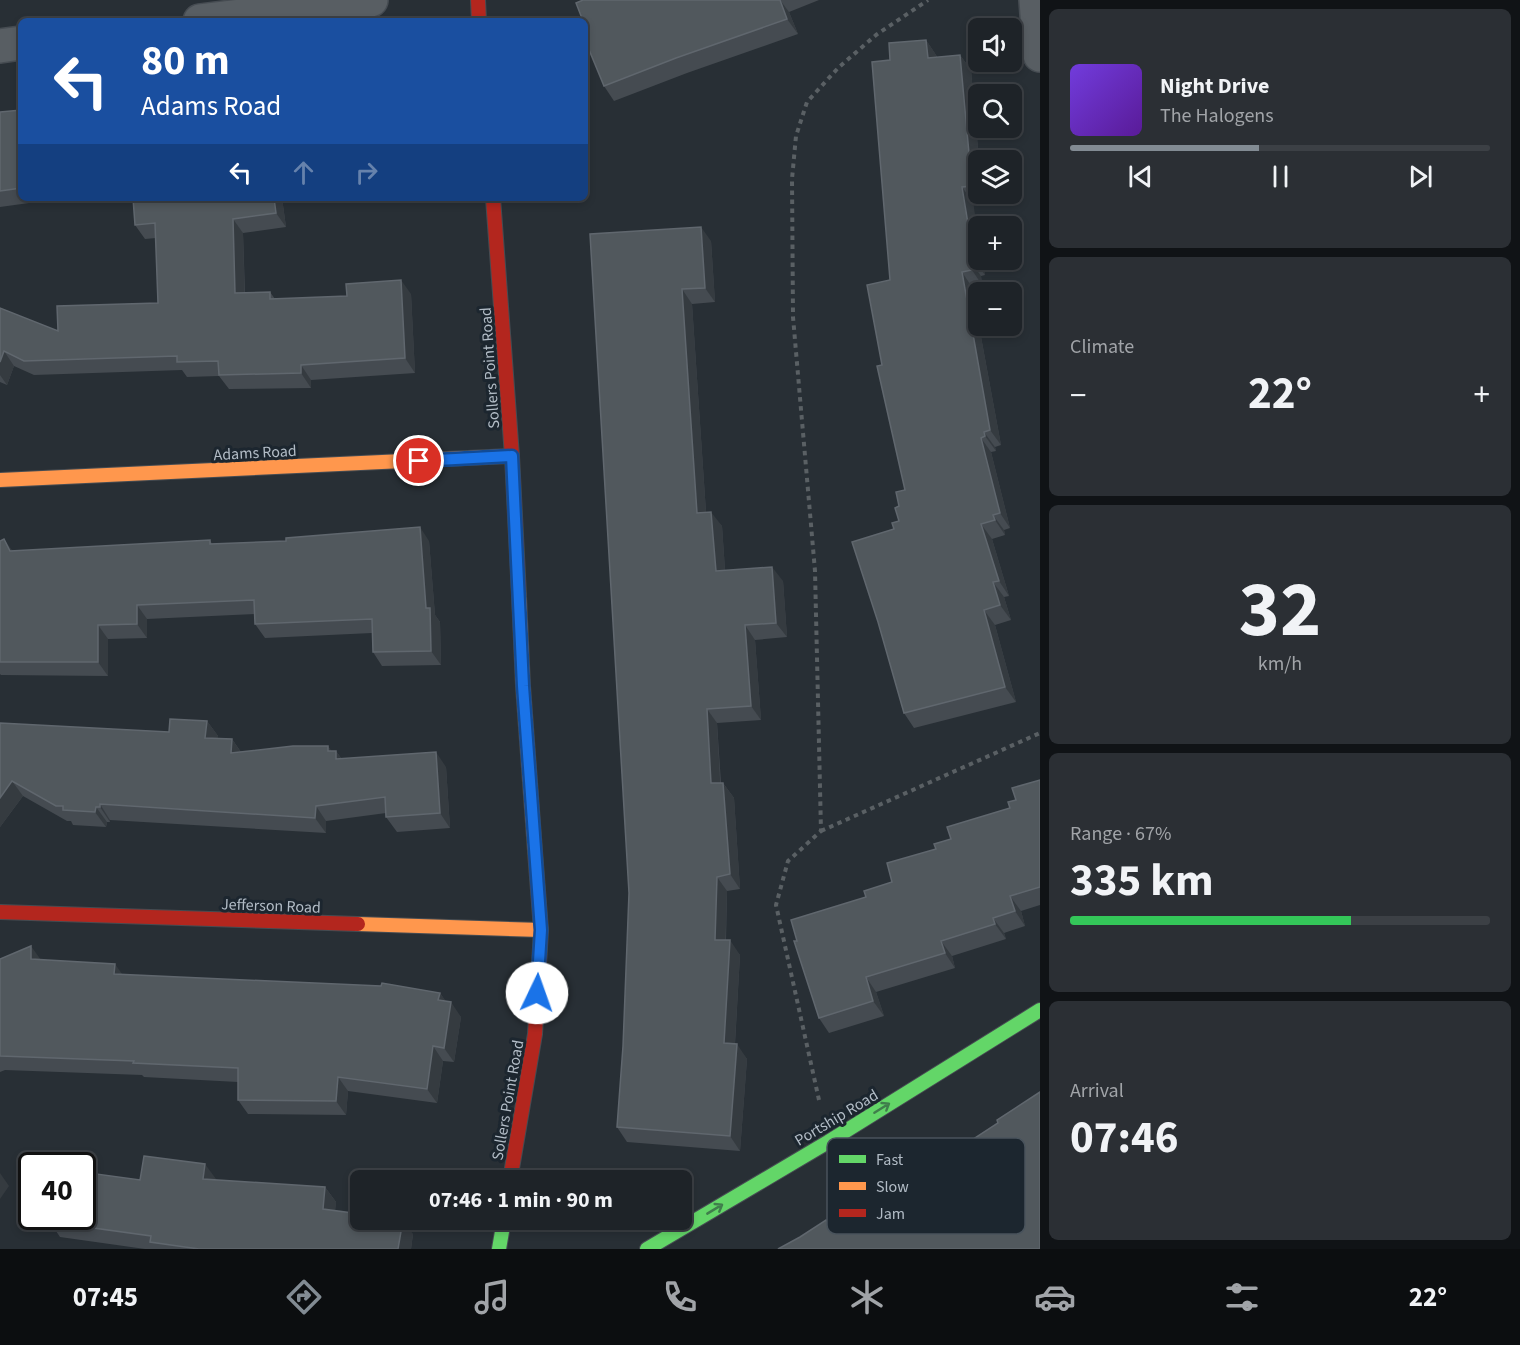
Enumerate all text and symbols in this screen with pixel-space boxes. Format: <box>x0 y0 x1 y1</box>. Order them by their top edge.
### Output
map controls <box>968 18 1022 336</box>
button: sound <box>968 18 1022 72</box>
text: 80 m <box>141 31 230 91</box>
icon: left <box>42 42 120 120</box>
text: Night Drive <box>1160 70 1269 102</box>
button: search <box>968 84 1022 138</box>
text: Adams Road <box>141 87 281 126</box>
text: The Halogens <box>1160 102 1274 130</box>
button: layers <box>968 150 1022 204</box>
icon: left <box>224 156 257 189</box>
icon: ahead <box>287 156 320 189</box>
icon: right <box>350 156 383 189</box>
icon: previous <box>1124 160 1157 193</box>
icon: pause <box>1264 160 1297 193</box>
icon: next <box>1404 160 1437 193</box>
button: + <box>968 216 1022 270</box>
button: − <box>968 282 1022 336</box>
street label: Sollers Point Road <box>475 306 505 429</box>
text: Climate <box>1070 333 1134 361</box>
text: 22° <box>1248 362 1312 426</box>
text: − <box>1070 372 1086 419</box>
text: + <box>1474 372 1490 419</box>
pin <box>393 435 444 486</box>
street label: Adams Road <box>213 440 297 466</box>
icon: arrive <box>402 444 435 477</box>
text: 32 <box>1239 555 1321 666</box>
text: km/h <box>1258 650 1302 678</box>
text: Range · 67% <box>1070 820 1171 848</box>
text: 335 km <box>1070 849 1214 913</box>
street label: Jefferson Road <box>221 893 321 919</box>
position arrow <box>505 961 569 1025</box>
street label: Sollers Point Road <box>487 1038 529 1162</box>
text: Arrival <box>1070 1077 1124 1105</box>
street label: Portship Road <box>791 1084 882 1151</box>
one-way arrow <box>874 1102 891 1115</box>
text: 07:46 <box>1070 1106 1179 1170</box>
legend <box>827 1138 1025 1234</box>
text: Fast <box>876 1149 904 1171</box>
speed limit sign: 40 <box>18 1152 96 1230</box>
text: Slow <box>876 1176 909 1198</box>
text: 07:46 · 1 min · 90 m <box>429 1184 613 1216</box>
one-way arrow <box>706 1202 723 1214</box>
text: Jam <box>876 1203 905 1225</box>
icon: directions <box>283 1276 325 1318</box>
icon: music <box>471 1276 513 1318</box>
icon: phone <box>659 1276 701 1318</box>
icon: climate <box>846 1276 888 1318</box>
icon: car <box>1034 1276 1076 1318</box>
icon: filters <box>1221 1276 1263 1318</box>
text: 07:45 <box>73 1278 138 1317</box>
text: 22° <box>1409 1278 1447 1317</box>

